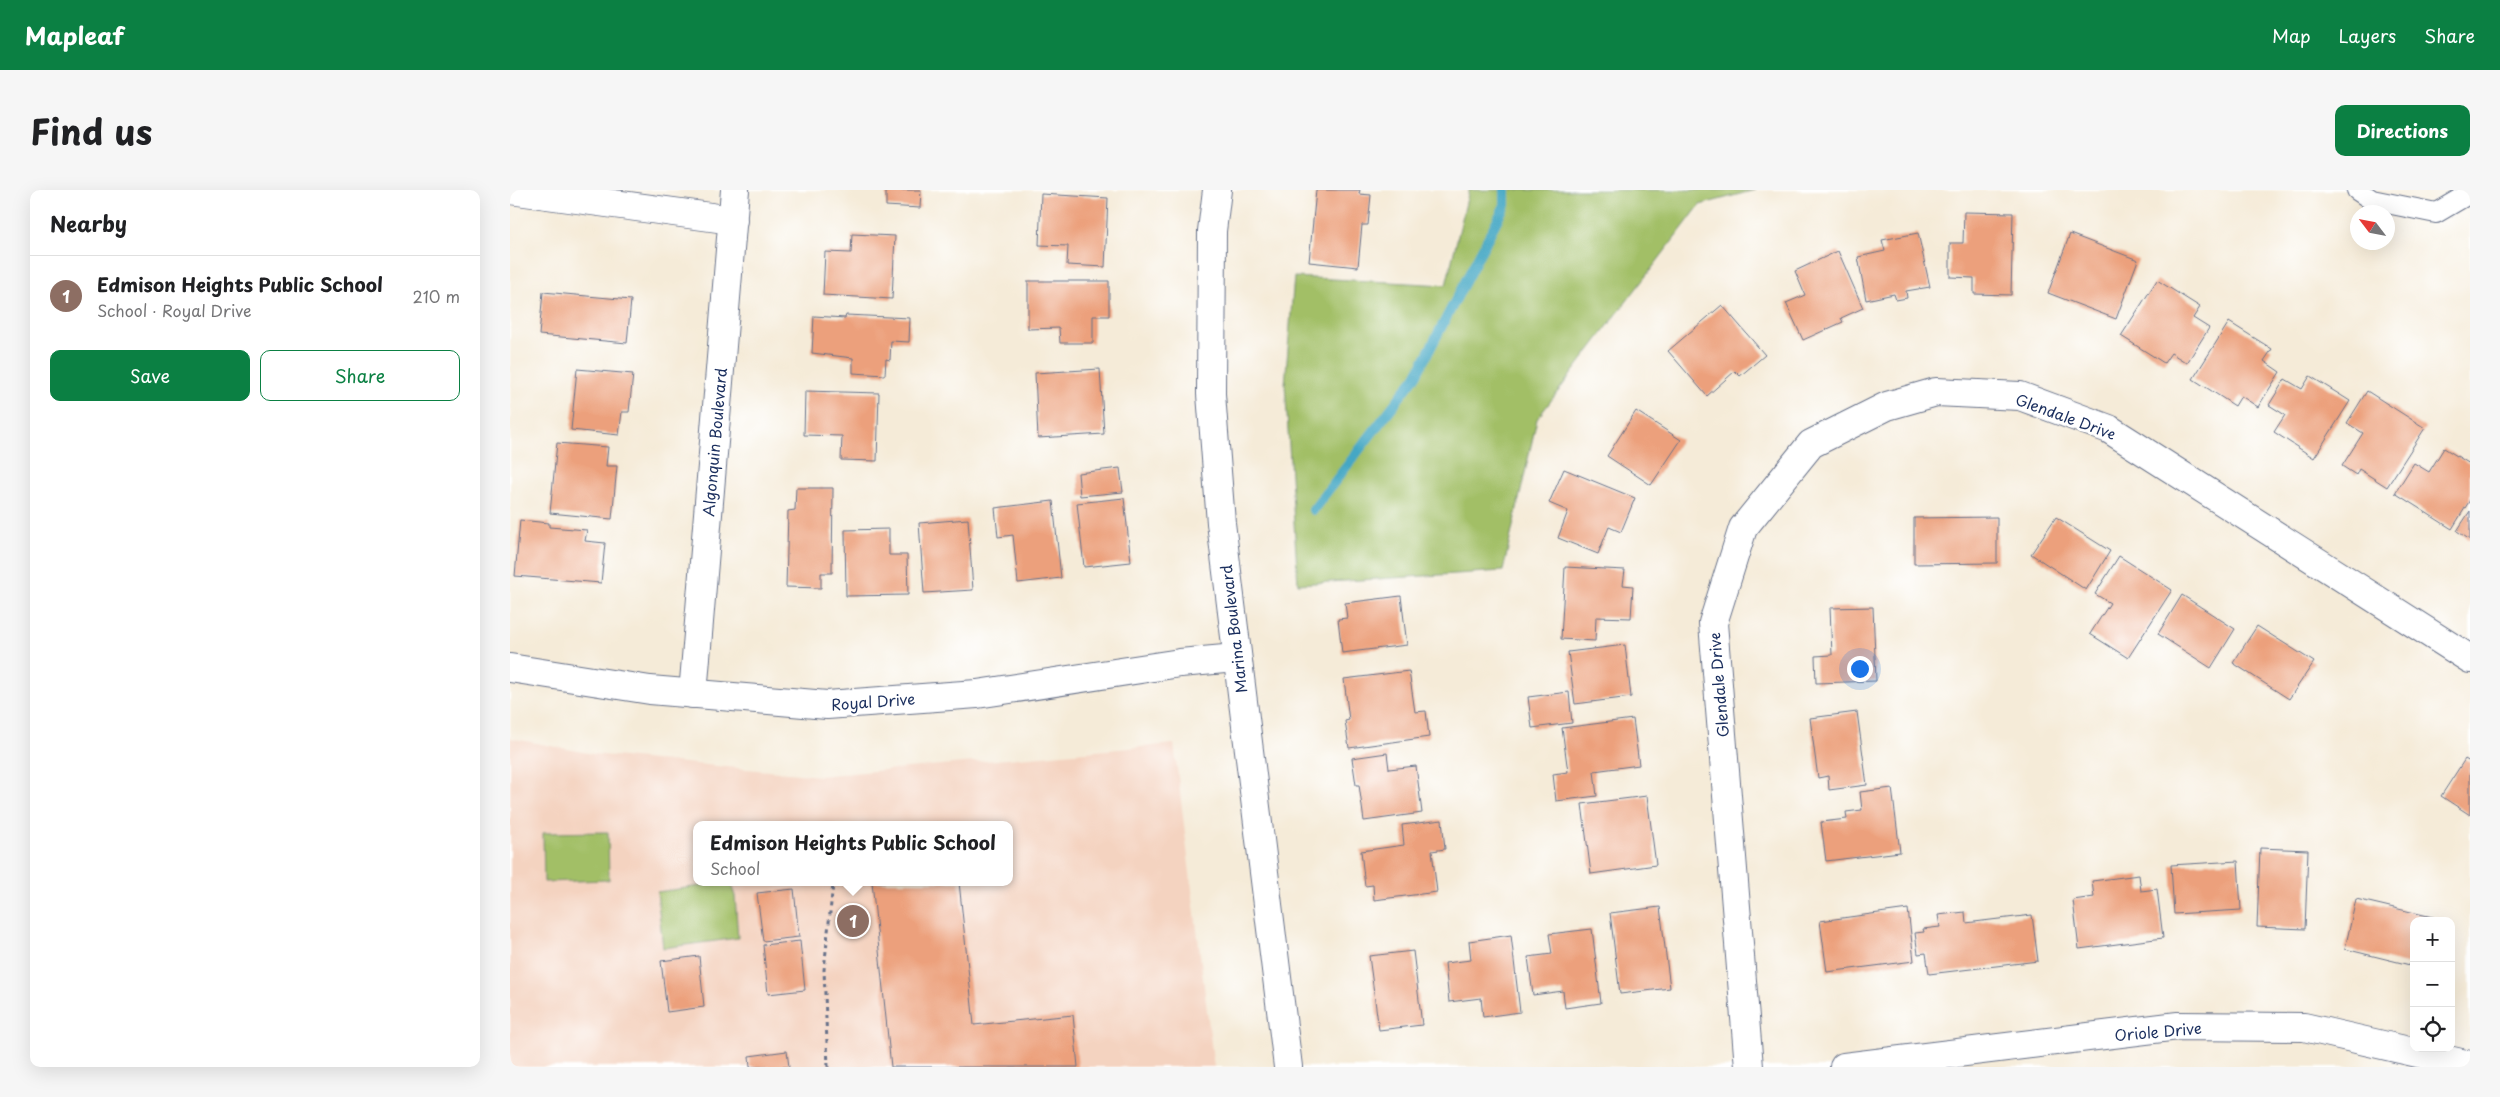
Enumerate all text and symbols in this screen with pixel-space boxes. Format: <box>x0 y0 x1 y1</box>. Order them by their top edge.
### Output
text: Mapleaf <box>25 17 124 53</box>
text: Map <box>2272 22 2311 49</box>
text: Layers <box>2339 22 2396 49</box>
text: Share <box>2424 22 2475 49</box>
text: Find us <box>30 104 152 157</box>
button: Directions <box>2335 105 2470 156</box>
north arrow <box>2350 205 2395 250</box>
text: Nearby <box>50 207 127 239</box>
text: Edmison Heights Public School <box>97 270 383 298</box>
text: 1 <box>62 284 70 308</box>
text: 210 m <box>412 284 460 308</box>
text: School · Royal Drive <box>97 298 251 322</box>
button: Save <box>50 350 250 401</box>
button: Share <box>260 350 460 401</box>
street label: Algonquin Boulevard <box>696 367 732 517</box>
street label: Glendale Drive <box>2013 387 2119 445</box>
street label: Marina Boulevard <box>1214 564 1252 694</box>
street label: Glendale Drive <box>1702 632 1734 738</box>
your location <box>1847 656 1873 682</box>
street label: Royal Drive <box>830 687 916 715</box>
popup <box>693 821 1013 886</box>
text: Edmison Heights Public School <box>710 828 996 856</box>
text: School <box>710 856 760 880</box>
pin: 1 <box>837 902 869 940</box>
map controls <box>2410 917 2455 1052</box>
button: + <box>2410 917 2455 962</box>
button: − <box>2410 962 2455 1007</box>
button: locate <box>2410 1007 2455 1052</box>
street label: Oriole Drive <box>2113 1016 2203 1046</box>

